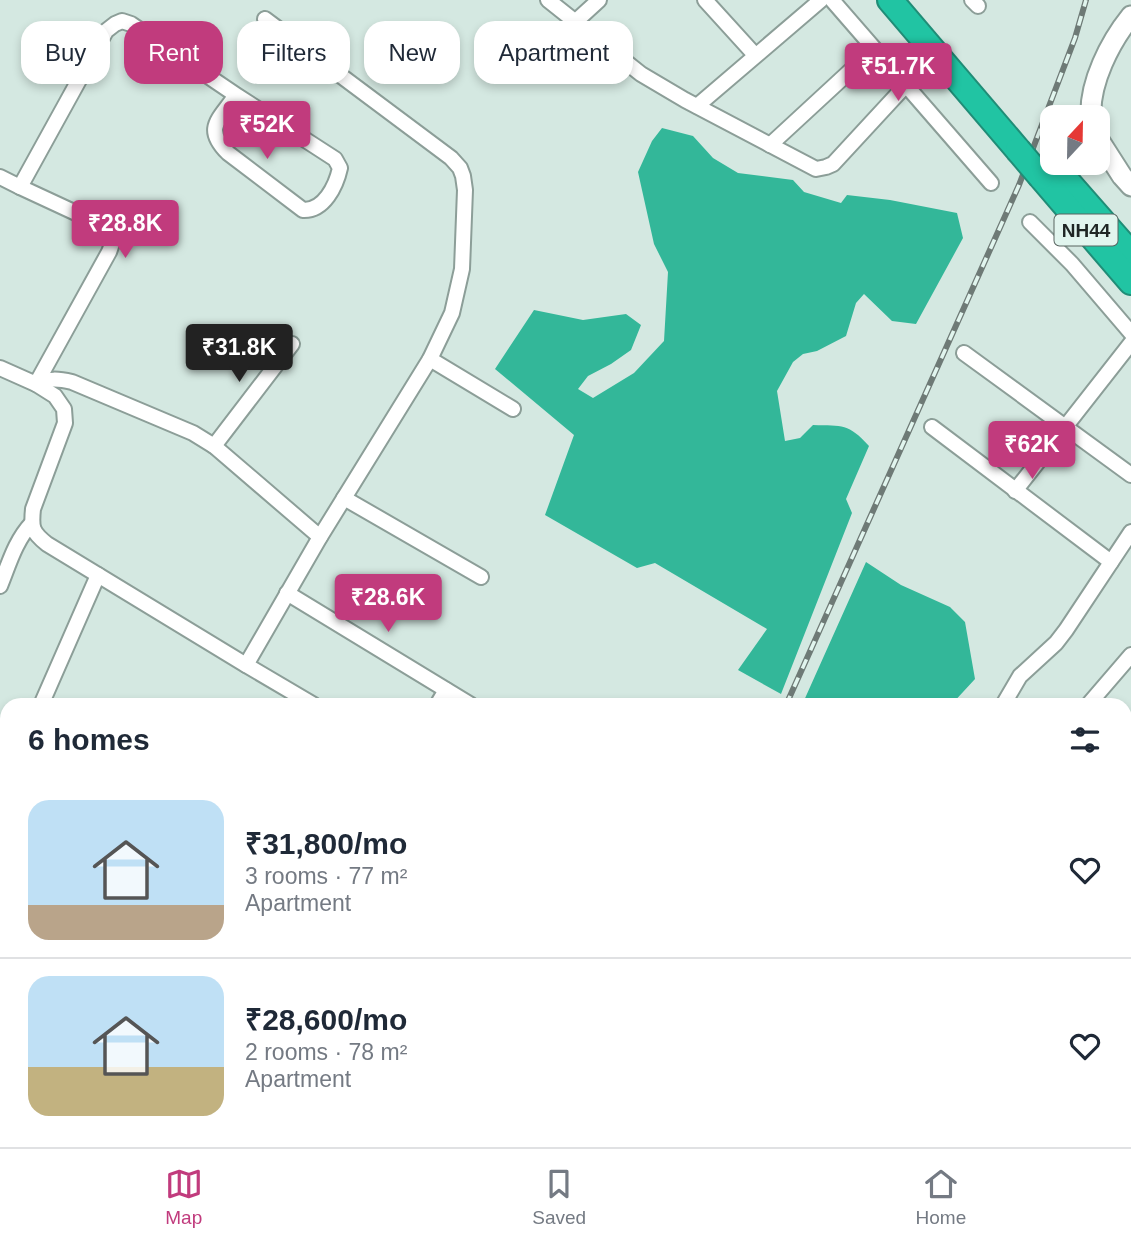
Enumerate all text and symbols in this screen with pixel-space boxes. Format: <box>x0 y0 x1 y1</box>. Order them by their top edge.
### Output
chip: Buy <box>21 21 110 84</box>
chip: Rent <box>124 21 223 84</box>
chip: Filters <box>237 21 350 84</box>
chip: New <box>364 21 460 84</box>
chip: Apartment <box>474 21 633 84</box>
pin: ₹51.7K <box>841 43 955 103</box>
text: ₹51.7K <box>861 53 935 79</box>
pin: ₹52K <box>226 102 308 161</box>
north arrow <box>1040 105 1110 175</box>
map controls <box>1040 105 1110 175</box>
text: ₹52K <box>239 111 295 137</box>
pin: ₹28.8K <box>68 201 182 260</box>
text: ₹28.8K <box>88 210 162 236</box>
road number: NH44 <box>1054 214 1118 246</box>
pin: ₹31.8K <box>182 324 296 384</box>
text: ₹31.8K <box>202 334 276 360</box>
pin: ₹62K <box>991 421 1073 481</box>
text: ₹62K <box>1004 431 1060 457</box>
pin: ₹28.6K <box>331 574 445 634</box>
text: ₹28.6K <box>351 584 425 610</box>
icon: filters <box>1066 721 1104 759</box>
text: 6 homes <box>28 723 150 756</box>
text: ₹31,800/mo <box>245 827 407 860</box>
icon: home <box>84 828 168 912</box>
icon: heart <box>1066 851 1104 889</box>
text: 3 rooms · 77 m² <box>245 863 407 889</box>
text: Apartment <box>245 890 351 916</box>
text: ₹28,600/mo <box>245 1003 407 1036</box>
icon: home <box>84 1004 168 1088</box>
icon: heart <box>1066 1027 1104 1065</box>
text: 2 rooms · 78 m² <box>245 1039 407 1065</box>
text: Apartment <box>245 1066 351 1092</box>
tab: Map <box>165 1165 203 1229</box>
tab: Saved <box>532 1165 586 1229</box>
tab: Home <box>916 1165 966 1229</box>

